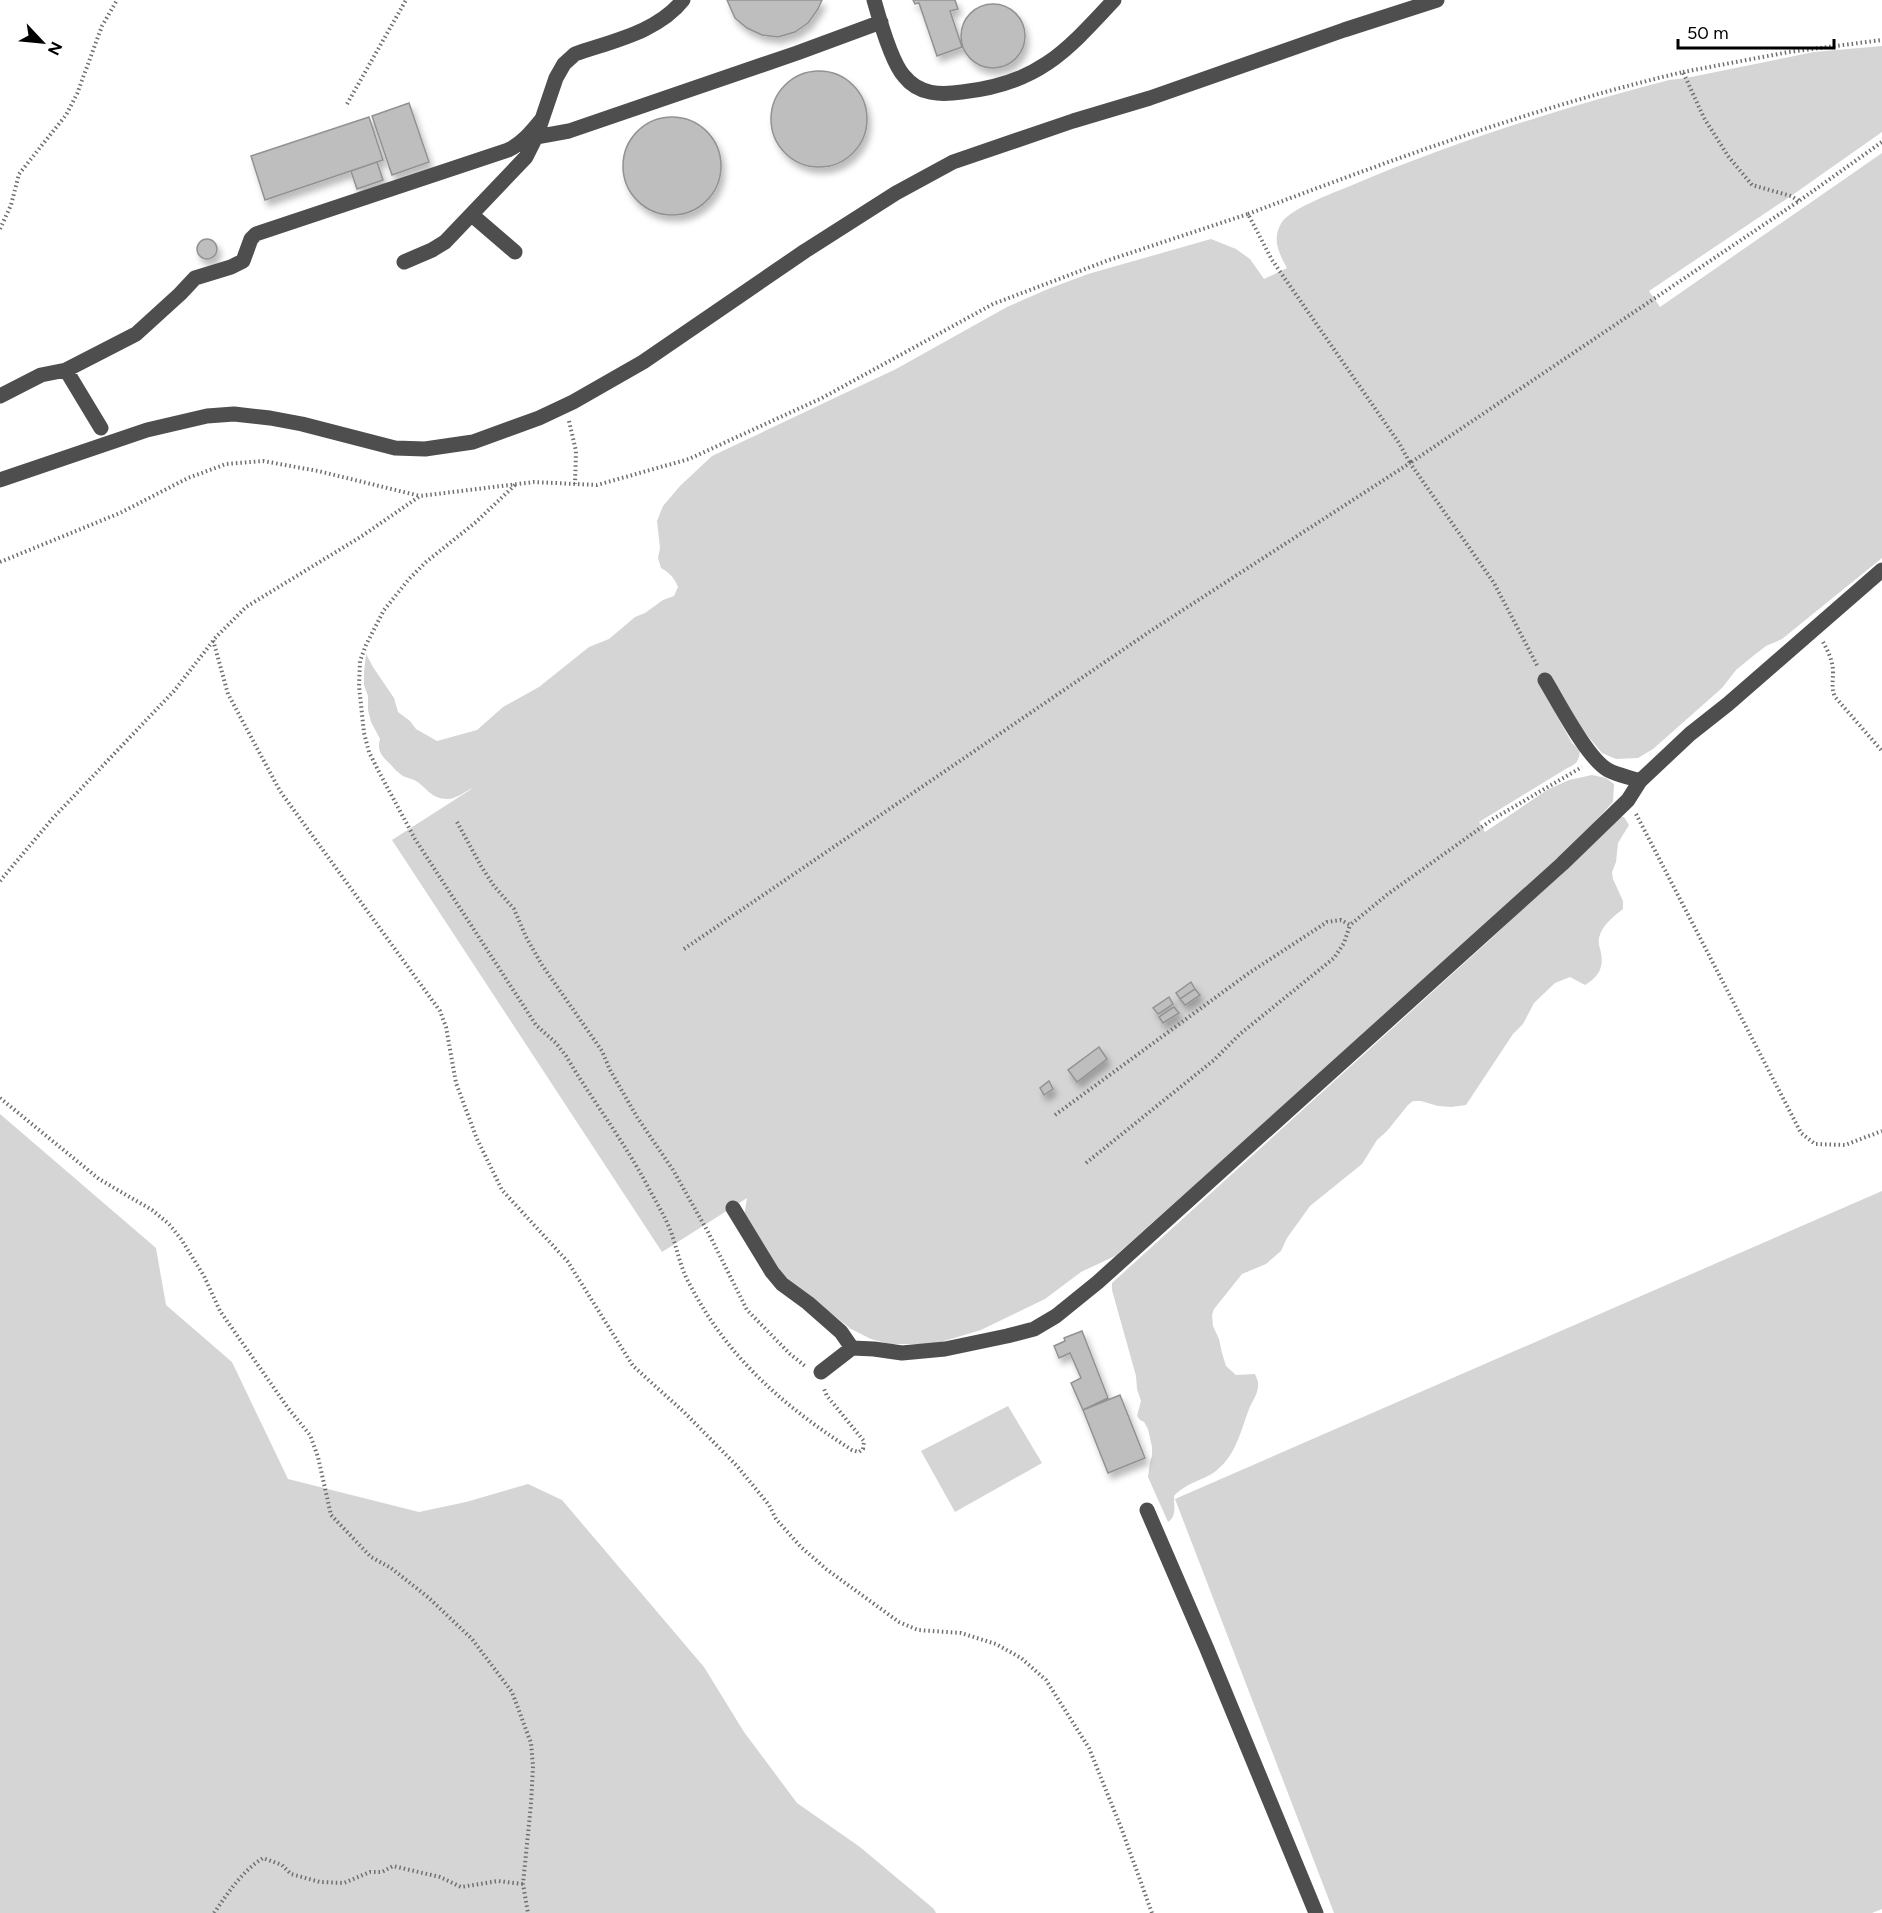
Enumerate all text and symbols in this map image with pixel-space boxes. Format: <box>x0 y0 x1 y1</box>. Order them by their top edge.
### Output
north arrow <box>12 12 72 72</box>
scale bar <box>1678 12 1834 50</box>
text: 50 m <box>1687 22 1729 44</box>
text: N <box>44 39 66 58</box>

